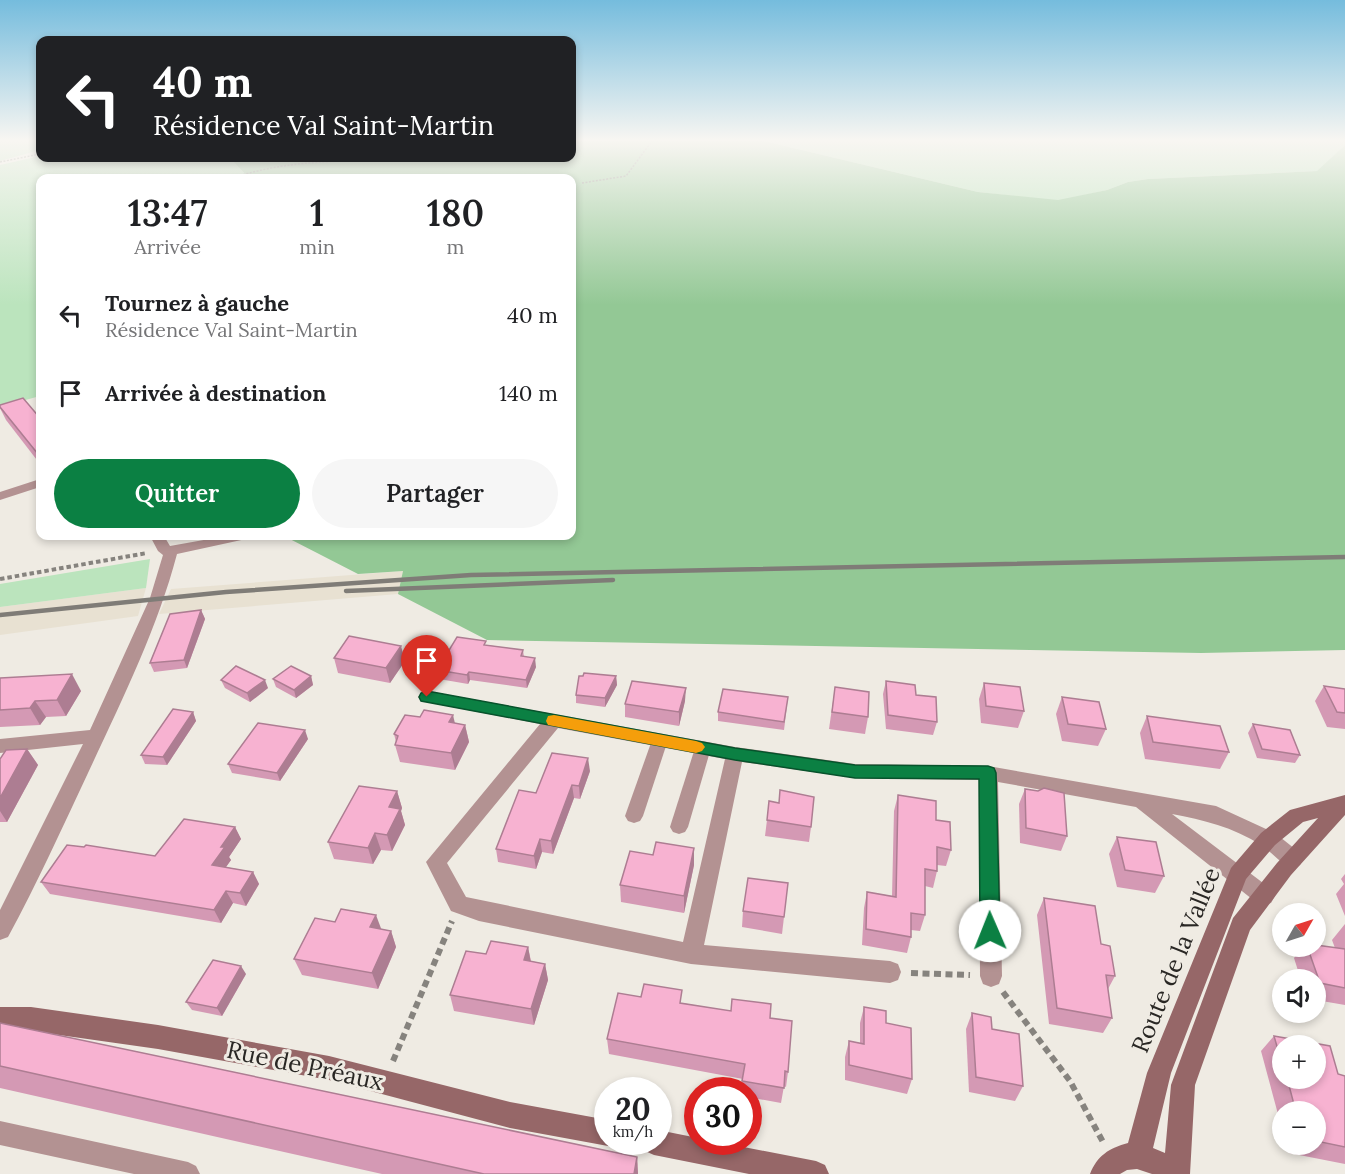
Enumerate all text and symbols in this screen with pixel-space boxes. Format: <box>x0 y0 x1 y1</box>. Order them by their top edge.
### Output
text: 40 m <box>153 55 252 109</box>
icon: left <box>54 60 132 138</box>
text: Résidence Val Saint-Martin <box>153 108 494 142</box>
text: 13:47 <box>128 190 207 236</box>
text: 1 <box>310 190 324 236</box>
text: 180 <box>427 190 484 236</box>
text: Arrivée <box>134 234 201 259</box>
text: min <box>299 234 335 259</box>
text: m <box>447 234 464 259</box>
text: Tournez à gauche <box>105 289 289 317</box>
icon: left <box>54 299 87 332</box>
text: 40 m <box>507 301 558 329</box>
text: Résidence Val Saint-Martin <box>105 317 358 342</box>
icon: arrive <box>54 377 87 410</box>
text: Arrivée à destination <box>105 379 326 407</box>
text: 140 m <box>499 379 558 407</box>
button: Quitter <box>54 459 300 528</box>
button: Partager <box>312 459 558 528</box>
pin <box>401 635 452 697</box>
icon: arrive <box>410 644 443 677</box>
street label: Route de la Vallée <box>1124 863 1227 1057</box>
position arrow <box>958 899 1022 963</box>
north arrow <box>1272 903 1326 957</box>
map controls <box>1272 903 1326 1155</box>
button: sound <box>1272 969 1326 1023</box>
street label: Rue de Préaux <box>224 1034 387 1097</box>
button: + <box>1272 1035 1326 1089</box>
speed limit sign: 30 <box>684 1077 762 1155</box>
text: 20 <box>615 1090 651 1128</box>
button: − <box>1272 1101 1326 1155</box>
text: km/h <box>613 1122 653 1141</box>

